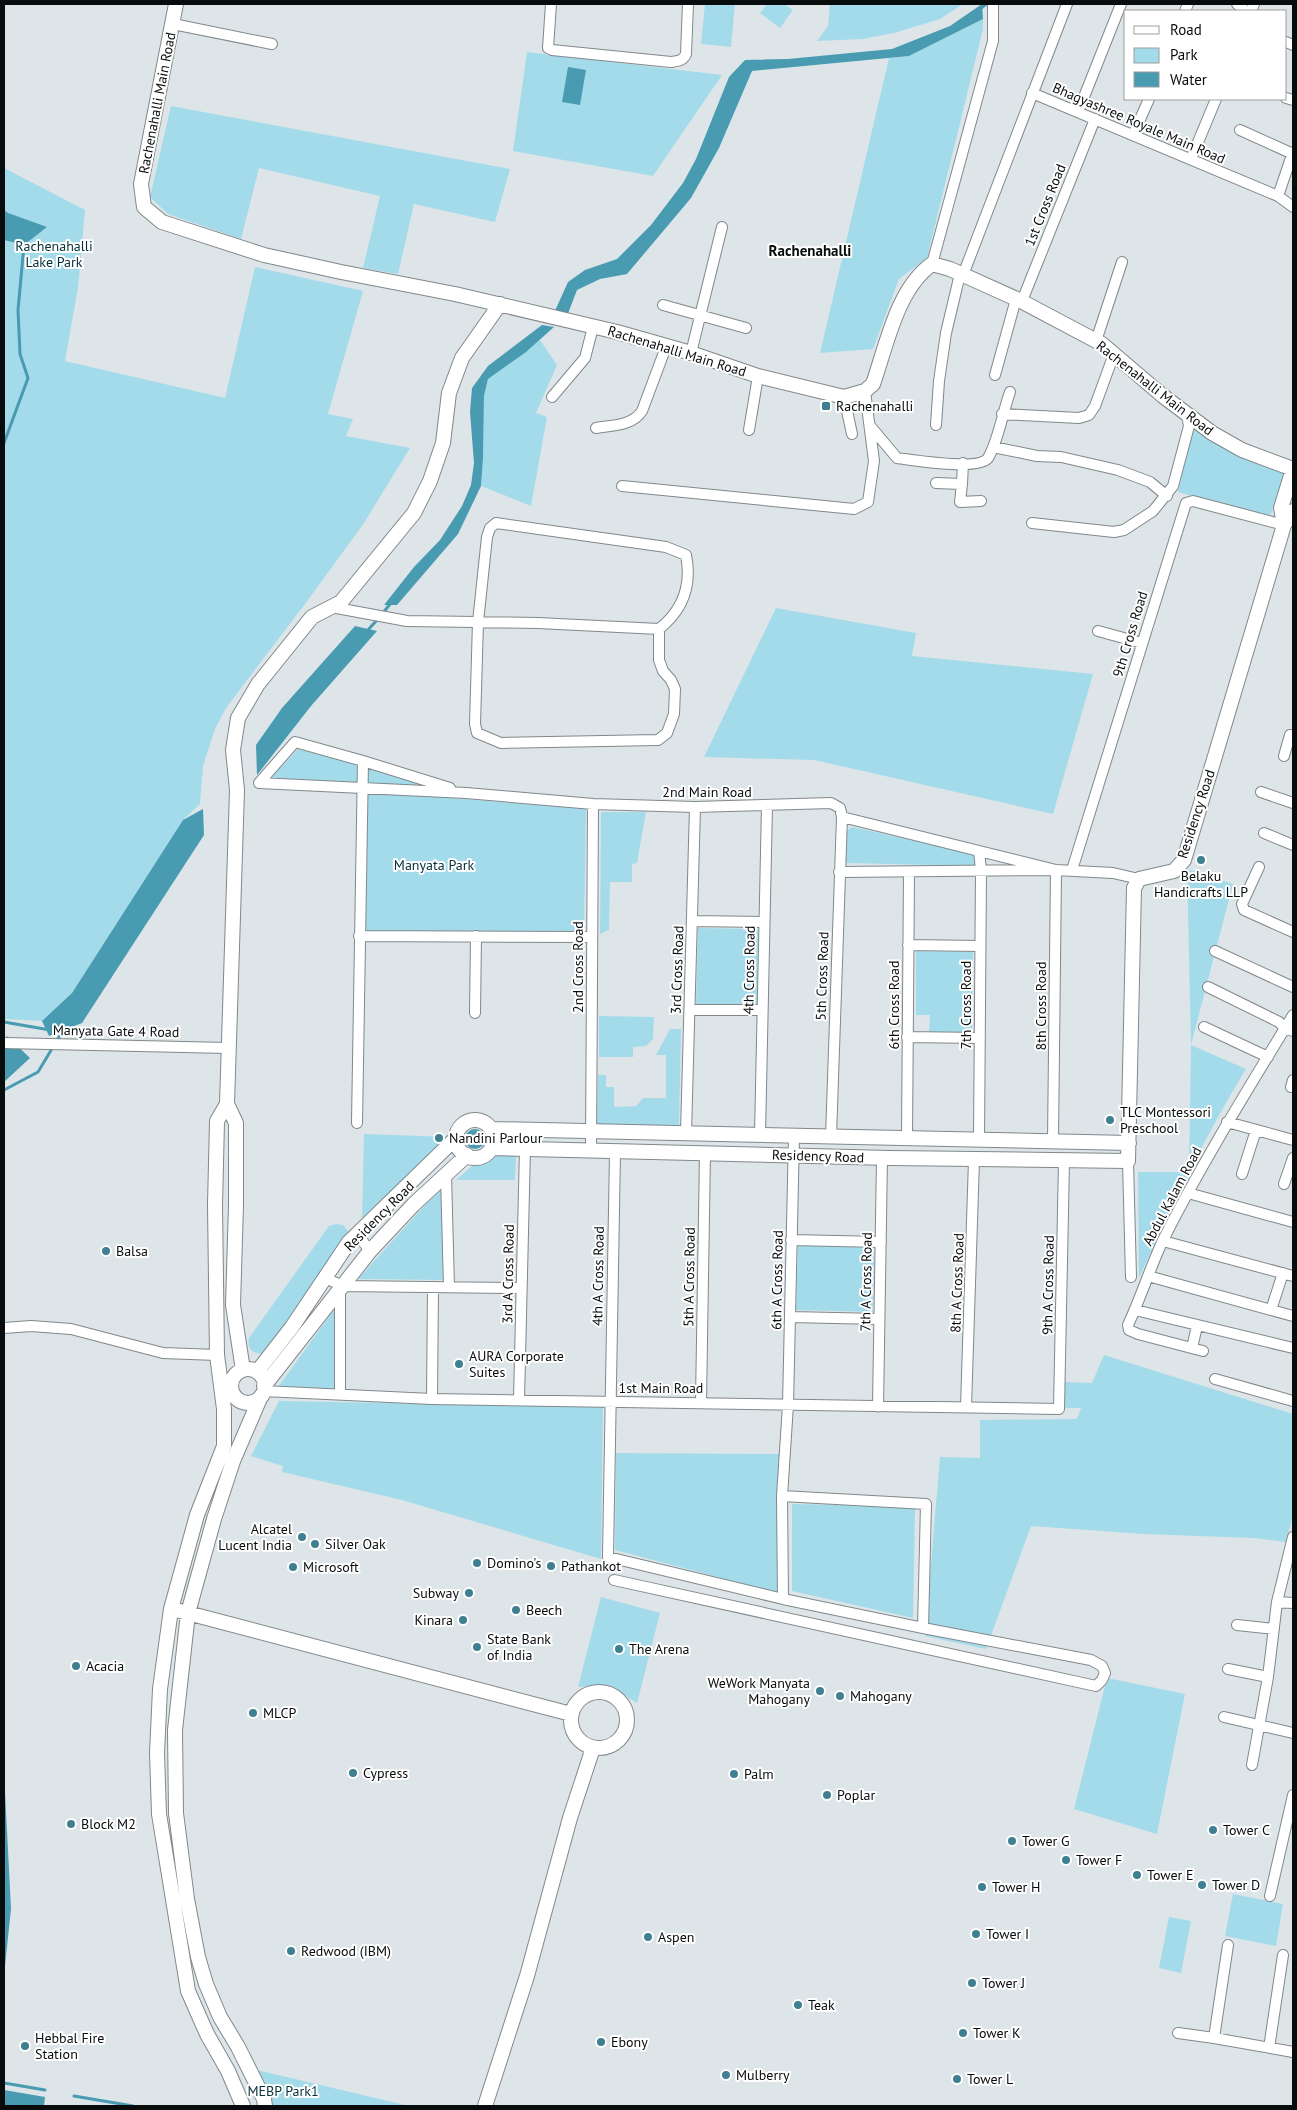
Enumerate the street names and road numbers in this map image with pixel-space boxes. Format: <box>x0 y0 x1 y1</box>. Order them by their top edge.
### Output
street label: Rachenahalli Main Road <box>134 31 180 175</box>
street label: Bhagyashree Royale Main Road <box>1050 78 1228 168</box>
street label: 1st Cross Road <box>1020 161 1070 249</box>
street label: Rachenahalli Main Road <box>606 321 748 381</box>
street label: Rachenahalli Main Road <box>1093 337 1217 439</box>
street label: 9th Cross Road <box>1108 589 1152 679</box>
street label: Residency Road <box>1173 767 1219 861</box>
street label: 2nd Main Road <box>662 783 752 801</box>
street label: 2nd Cross Road <box>569 921 587 1013</box>
street label: 3rd Cross Road <box>666 925 688 1015</box>
street label: 4th Cross Road <box>739 925 759 1015</box>
street label: 5th Cross Road <box>811 931 833 1021</box>
street label: 6th Cross Road <box>885 961 903 1049</box>
street label: 7th Cross Road <box>957 961 975 1049</box>
street label: 8th Cross Road <box>1032 962 1050 1050</box>
street label: Manyata Gate 4 Road <box>53 1021 179 1041</box>
street label: Abdul Kalam Road <box>1138 1143 1206 1249</box>
street label: Residency Road <box>772 1145 864 1167</box>
street label: Residency Road <box>340 1177 418 1255</box>
street label: 3rd A Cross Road <box>498 1224 518 1324</box>
street label: 4th A Cross Road <box>588 1226 608 1326</box>
street label: 5th A Cross Road <box>679 1227 699 1327</box>
street label: 6th A Cross Road <box>767 1230 787 1330</box>
street label: 7th A Cross Road <box>856 1232 876 1332</box>
street label: 8th A Cross Road <box>946 1233 968 1333</box>
street label: 9th A Cross Road <box>1038 1235 1058 1335</box>
street label: 1st Main Road <box>619 1379 703 1397</box>

